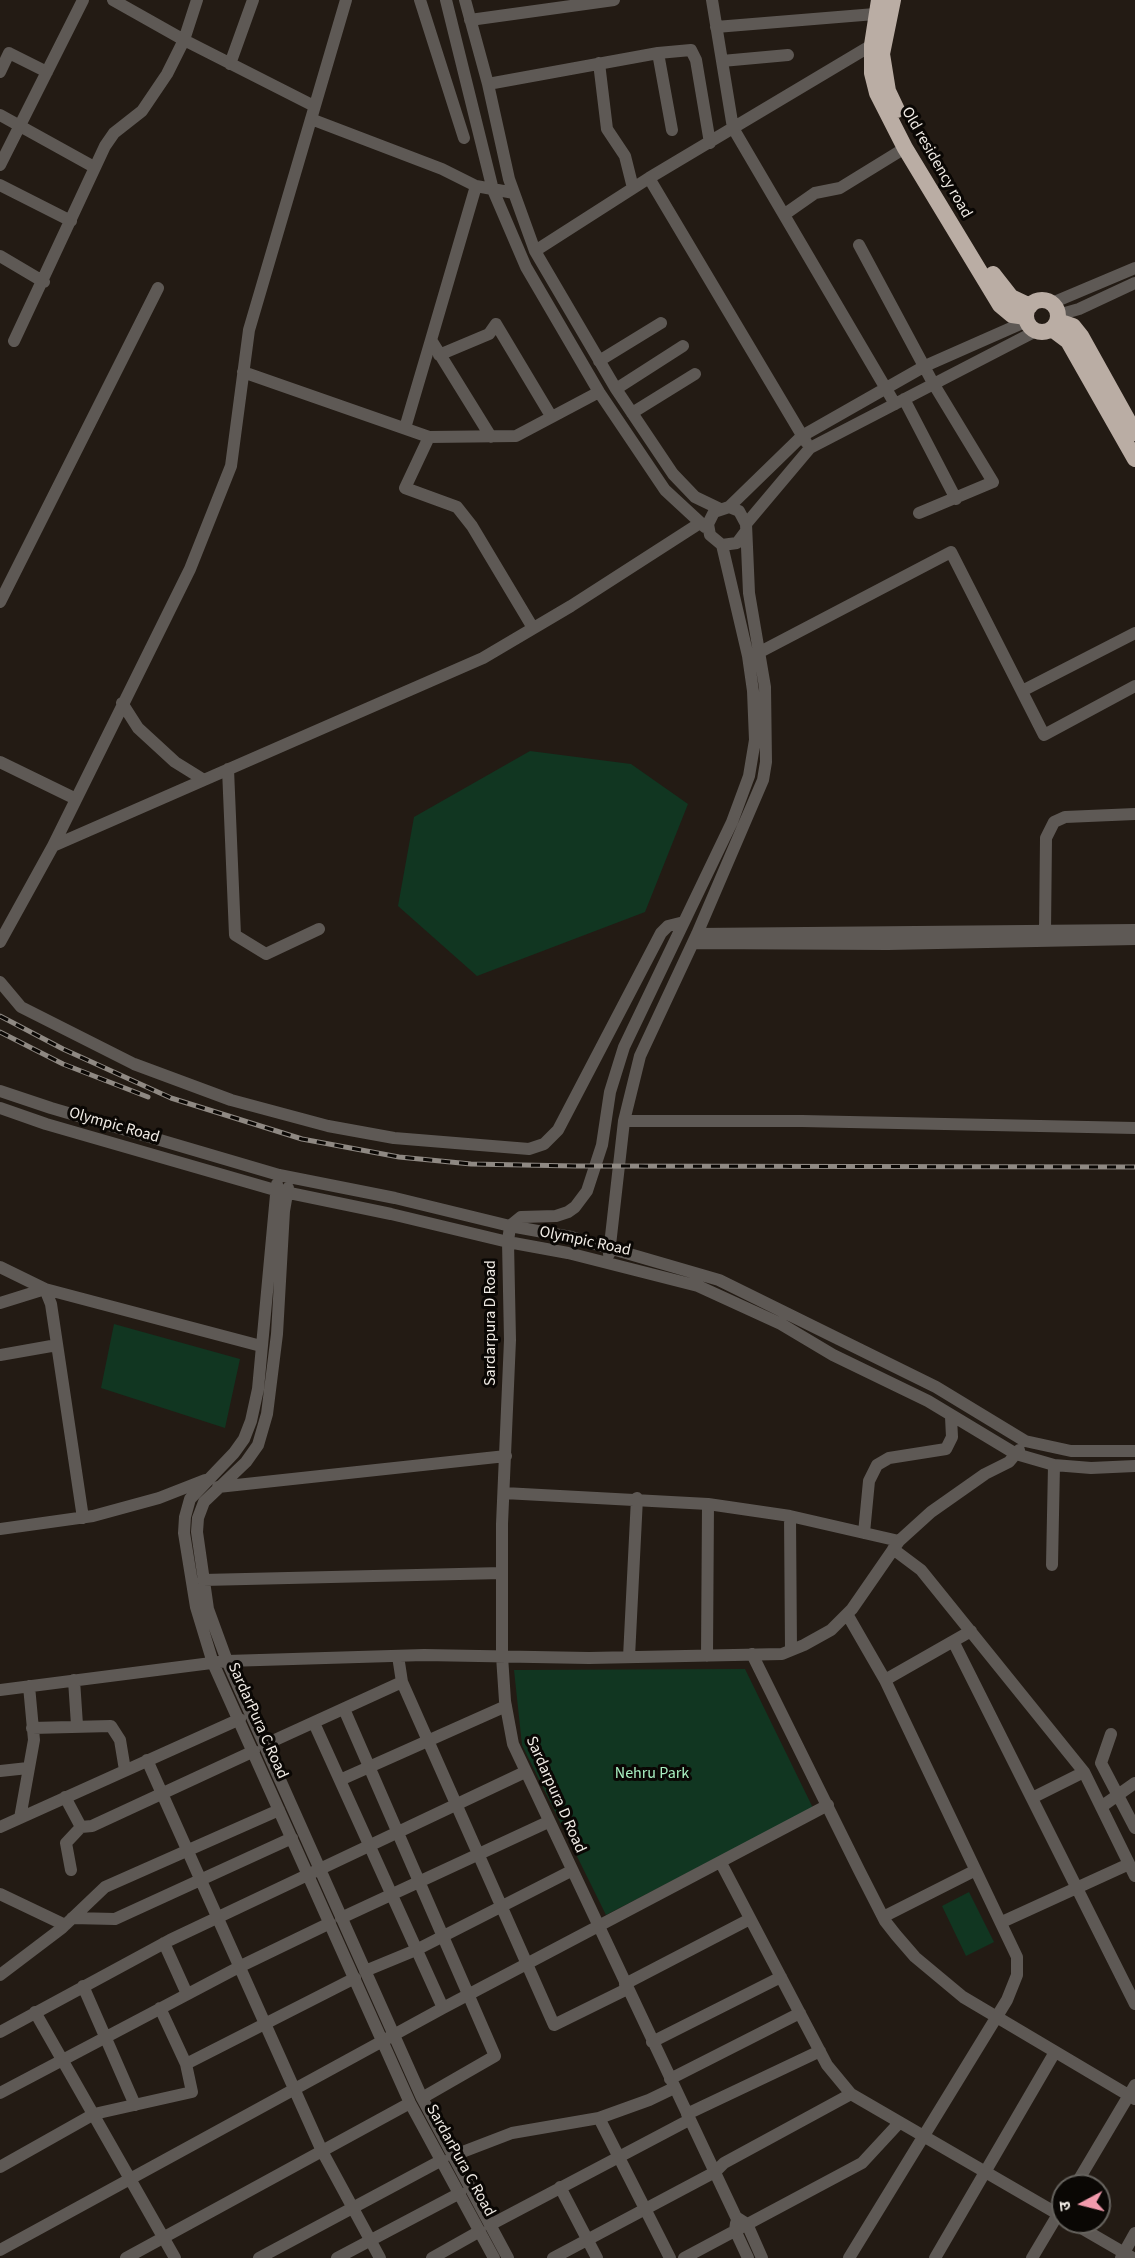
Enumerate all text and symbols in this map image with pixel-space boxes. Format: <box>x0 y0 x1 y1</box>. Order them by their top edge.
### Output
street label: Old residency road <box>896 104 976 222</box>
street label: Olympic Road <box>67 1104 161 1148</box>
street label: Olympic Road <box>537 1223 633 1261</box>
street label: Sardarpura D Road <box>481 1260 501 1386</box>
street label: SardarPura C Road <box>223 1660 291 1782</box>
street label: Sardarpura D Road <box>521 1734 589 1856</box>
park label: Nehru Park <box>615 1764 689 1784</box>
street label: SardarPura C Road <box>421 2102 499 2220</box>
north arrow <box>1051 2174 1111 2234</box>
text: उ <box>1054 2200 1077 2212</box>

